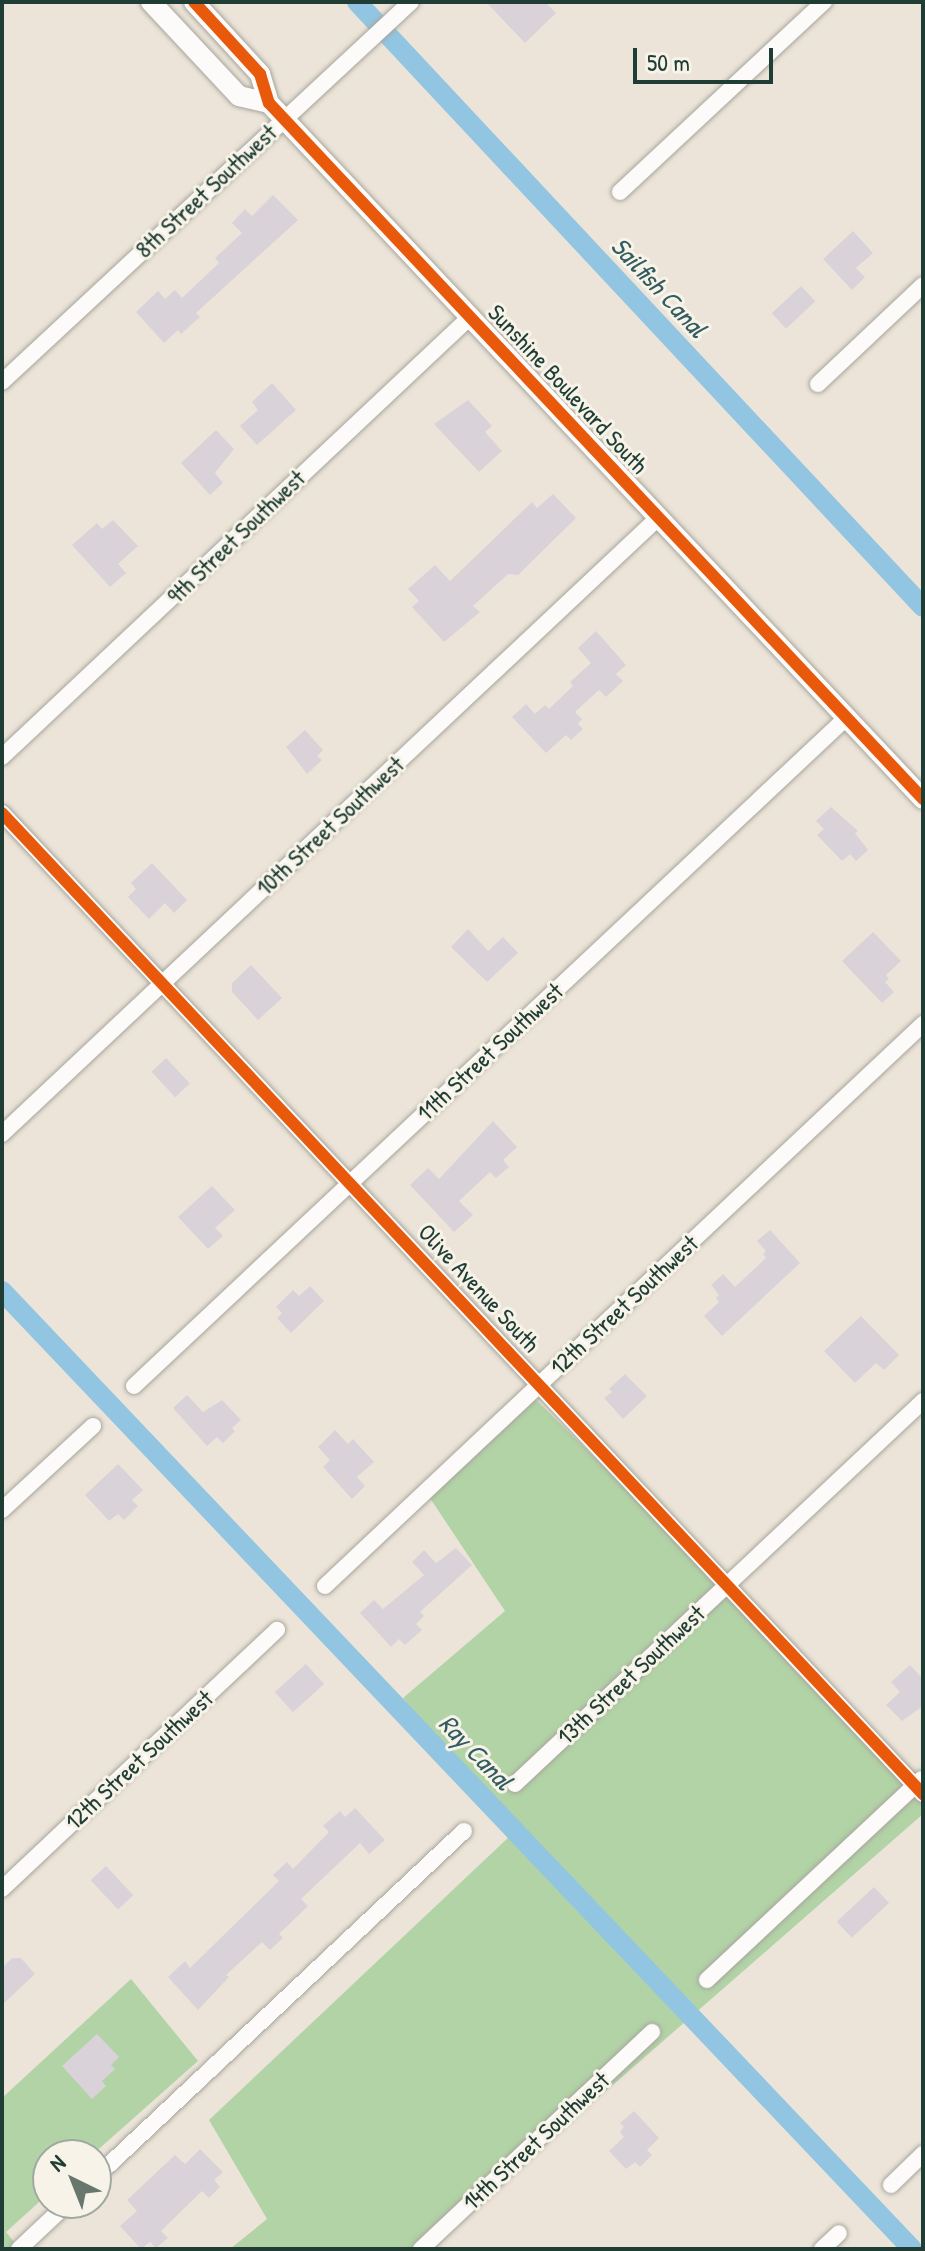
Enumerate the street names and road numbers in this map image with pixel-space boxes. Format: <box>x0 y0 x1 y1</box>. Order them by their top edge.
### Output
street label: 8th Street Southwest <box>129 118 283 264</box>
street label: Sunshine Boulevard South <box>482 298 654 480</box>
street label: 9th Street Southwest <box>161 464 311 610</box>
street label: 10th Street Southwest <box>250 750 410 902</box>
street label: 11th Street Southwest <box>411 977 569 1127</box>
street label: Olive Avenue South <box>412 1218 546 1358</box>
street label: 12th Street Southwest <box>544 1229 704 1381</box>
street label: 13th Street Southwest <box>551 1599 711 1751</box>
street label: 12th Street Southwest <box>59 1684 219 1836</box>
street label: 14th Street Southwest <box>457 2066 615 2216</box>

